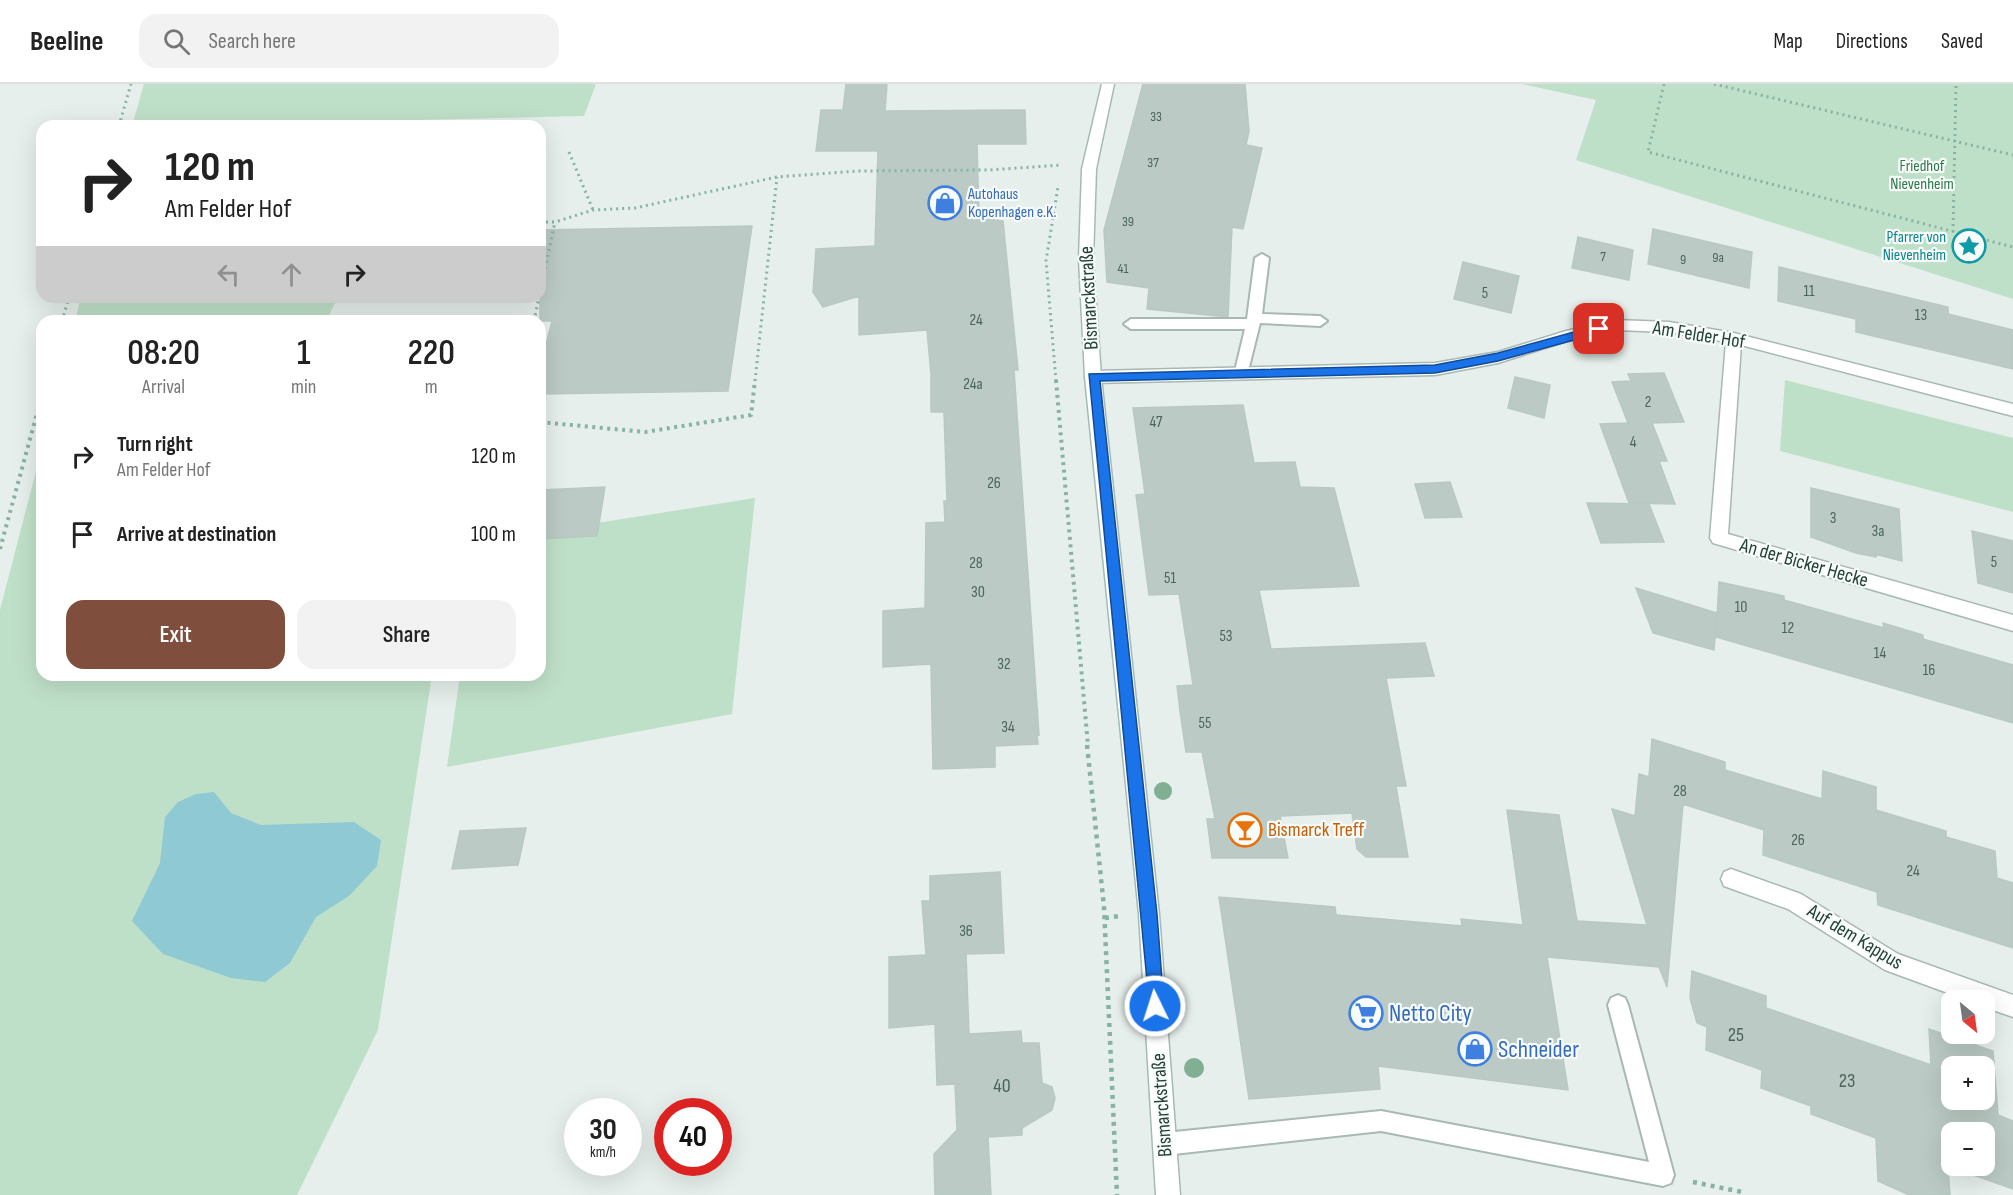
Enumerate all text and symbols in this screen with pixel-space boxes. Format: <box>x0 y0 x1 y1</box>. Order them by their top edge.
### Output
search box <box>139 14 559 68</box>
text: Beeline <box>30 25 103 58</box>
icon: search <box>160 25 193 58</box>
text: Search here <box>208 28 296 55</box>
text: Map <box>1773 29 1803 54</box>
text: Directions <box>1836 29 1908 54</box>
text: Saved <box>1941 29 1983 54</box>
house number: 33 <box>1150 108 1162 125</box>
text: 120 m <box>165 142 255 193</box>
icon: right <box>66 144 144 222</box>
house number: 37 <box>1147 154 1159 171</box>
park label: Friedhof Nievenheim <box>1890 157 1954 194</box>
shop icon: Autohaus Kopenhagen e.K. <box>927 185 963 221</box>
place label: Autohaus Kopenhagen e.K. <box>967 185 1057 222</box>
text: Am Felder Hof <box>165 193 291 225</box>
house number: 39 <box>1122 213 1134 230</box>
place label: Pfarrer von Nievenheim <box>1883 228 1946 265</box>
place icon: Pfarrer von Nievenheim <box>1951 228 1987 264</box>
street label: Bismarckstraße <box>1074 245 1104 351</box>
house number: 7 <box>1600 248 1606 265</box>
house number: 9a <box>1712 249 1724 266</box>
house number: 9 <box>1680 251 1686 268</box>
icon: left <box>212 258 245 291</box>
icon: ahead <box>275 258 308 291</box>
icon: right <box>338 258 371 291</box>
house number: 41 <box>1118 260 1128 277</box>
house number: 11 <box>1803 282 1815 301</box>
house number: 5 <box>1482 284 1488 303</box>
pin <box>1573 303 1624 354</box>
house number: 13 <box>1915 306 1927 325</box>
house number: 24 <box>969 311 983 330</box>
icon: arrive <box>1582 312 1615 345</box>
street label: Am Felder Hof <box>1650 316 1747 354</box>
text: 08:20 <box>127 332 200 375</box>
text: 1 <box>297 332 310 375</box>
text: 220 <box>407 332 455 375</box>
text: Arrival <box>142 375 185 399</box>
text: min <box>291 375 316 399</box>
text: m <box>425 375 438 399</box>
house number: 24a <box>963 375 983 394</box>
house number: 2 <box>1645 393 1651 412</box>
house number: 47 <box>1150 413 1163 432</box>
text: Turn right <box>117 431 193 458</box>
house number: 4 <box>1630 433 1637 452</box>
icon: right <box>66 440 99 473</box>
text: 120 m <box>472 443 516 470</box>
text: Am Felder Hof <box>117 458 211 482</box>
house number: 26 <box>987 474 1001 493</box>
house number: 3 <box>1830 509 1836 528</box>
icon: arrive <box>66 518 99 551</box>
text: Arrive at destination <box>117 521 276 548</box>
text: 100 m <box>471 521 516 548</box>
house number: 3a <box>1872 522 1884 541</box>
street label: An der Bicker Hecke <box>1736 533 1871 593</box>
house number: 5 <box>1991 553 1997 572</box>
house number: 28 <box>969 554 983 573</box>
house number: 51 <box>1164 569 1176 588</box>
house number: 30 <box>971 583 985 602</box>
house number: 10 <box>1735 598 1747 617</box>
button: Exit <box>66 600 285 669</box>
button: Share <box>297 600 516 669</box>
house number: 12 <box>1782 619 1794 638</box>
house number: 53 <box>1219 627 1233 646</box>
house number: 14 <box>1874 644 1886 663</box>
house number: 32 <box>997 655 1011 674</box>
house number: 16 <box>1923 661 1935 680</box>
house number: 55 <box>1199 714 1211 733</box>
house number: 34 <box>1001 718 1015 737</box>
house number: 28 <box>1673 782 1687 801</box>
bar icon: Bismarck Treff <box>1227 812 1263 848</box>
place label: Bismarck Treff <box>1268 818 1365 842</box>
house number: 26 <box>1791 831 1805 850</box>
house number: 24 <box>1906 862 1920 881</box>
street label: Auf dem Kappus <box>1802 899 1907 975</box>
house number: 36 <box>959 922 973 941</box>
position arrow <box>1123 974 1187 1038</box>
north arrow <box>1941 990 1995 1044</box>
map controls <box>1941 990 1995 1176</box>
supermarket icon: Netto City <box>1348 995 1384 1031</box>
place label: Netto City <box>1389 999 1472 1028</box>
house number: 25 <box>1728 1023 1744 1047</box>
shop icon: Schneider <box>1457 1031 1493 1067</box>
place label: Schneider <box>1498 1035 1579 1064</box>
street label: Bismarckstraße <box>1146 1052 1178 1158</box>
button: + <box>1941 1056 1995 1110</box>
house number: 23 <box>1839 1069 1855 1093</box>
house number: 40 <box>993 1074 1011 1098</box>
speed limit sign: 40 <box>654 1098 732 1176</box>
text: 30 <box>589 1112 617 1148</box>
button: − <box>1941 1122 1995 1176</box>
text: km/h <box>590 1143 616 1162</box>

